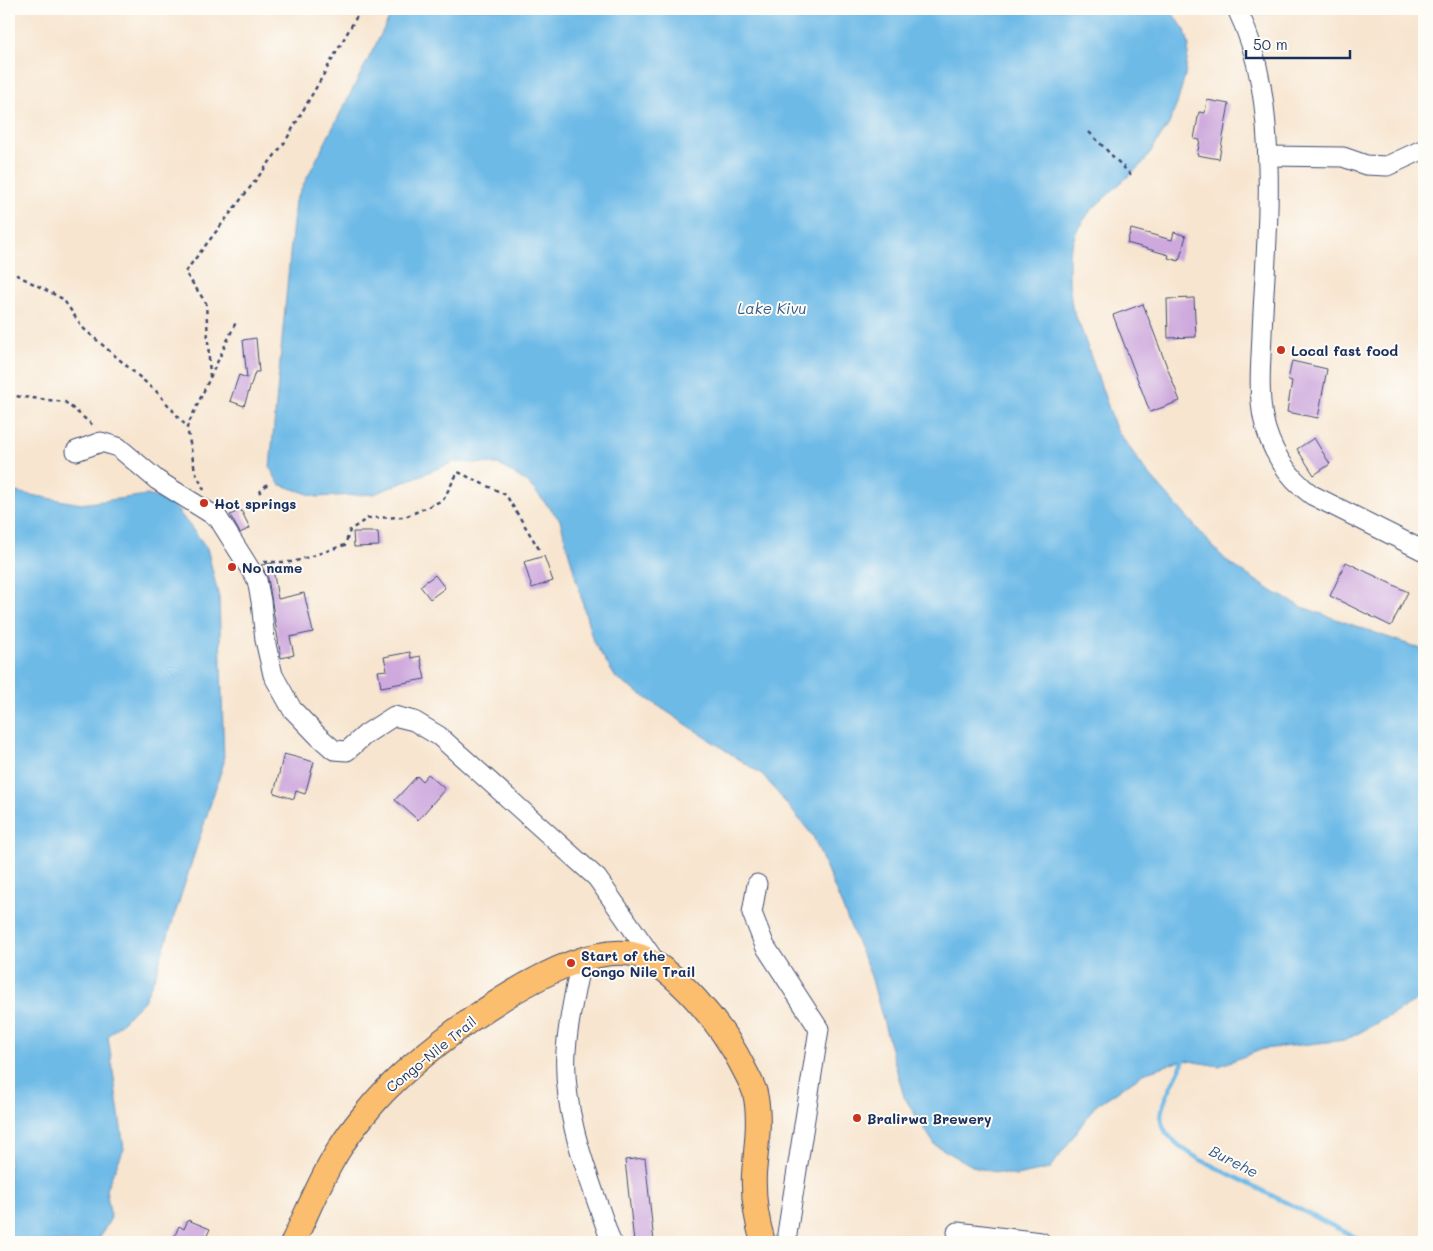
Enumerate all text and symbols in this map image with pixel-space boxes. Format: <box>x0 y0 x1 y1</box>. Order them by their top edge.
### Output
scale bar <box>1246 28 1349 60</box>
text: 50 m <box>1253 34 1288 54</box>
water label: Lake Kivu <box>737 298 807 318</box>
place label: Local fast food <box>1291 341 1398 360</box>
marker: Local fast food <box>1275 344 1287 356</box>
place label: Hot springs <box>214 494 296 513</box>
marker: Hot springs <box>198 497 210 509</box>
place label: No name <box>242 558 302 577</box>
marker: No name <box>226 561 238 573</box>
place label: Start of the Congo Nile Trail <box>581 946 695 981</box>
marker: Start of the Congo Nile Trail <box>565 957 577 969</box>
street label: Congo-Nile Trail <box>382 1012 480 1096</box>
place label: Bralirwa Brewery <box>867 1109 992 1128</box>
marker: Bralirwa Brewery <box>851 1112 863 1124</box>
water label: Burehe <box>1206 1140 1262 1182</box>

